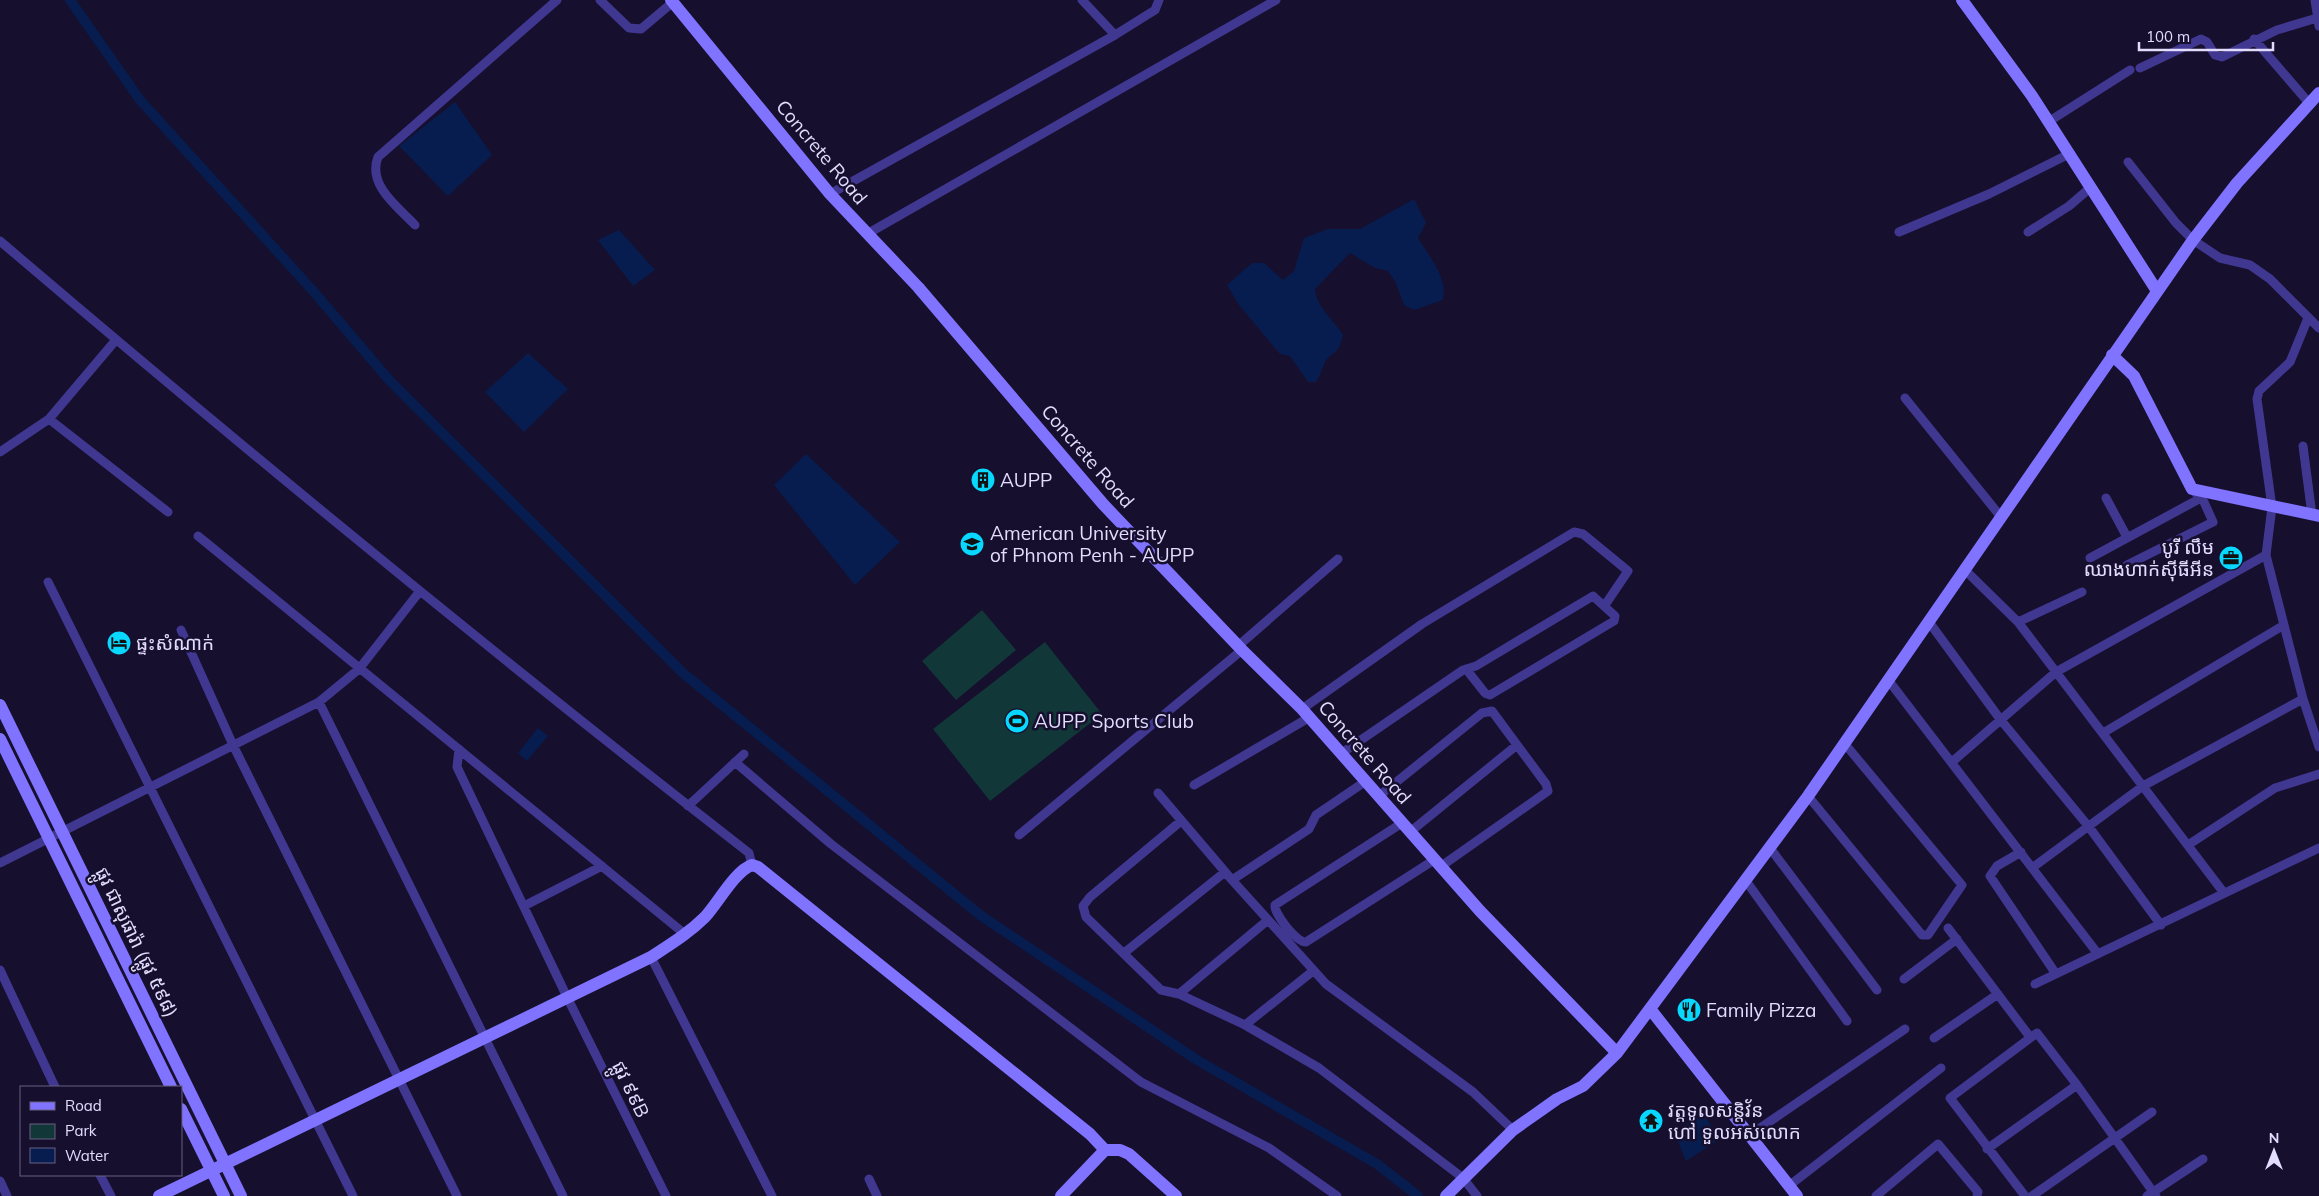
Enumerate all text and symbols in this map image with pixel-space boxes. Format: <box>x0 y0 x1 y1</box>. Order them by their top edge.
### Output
scale bar <box>2139 20 2273 52</box>
text: 100 m <box>2146 27 2190 46</box>
street label: Concrete Road <box>771 95 873 209</box>
street label: Concrete Road <box>1037 399 1139 513</box>
building icon: AUPP <box>970 467 996 493</box>
place label: AUPP <box>1000 468 1052 492</box>
place label: American University of Phnom Penh - AUPP <box>990 521 1194 567</box>
school or university icon: American University of Phnom Penh - AUPP <box>959 531 985 557</box>
place label: បូរី លឹម ឈាងហាក់សុីធីអីន <box>2084 535 2214 582</box>
office icon: បូរី លឹម ឈាងហាក់សុីធីអីន <box>2218 545 2244 571</box>
hotel icon: ផ្ទះសំណាក់ <box>106 630 132 656</box>
place label: ផ្ទះសំណាក់ <box>136 631 214 655</box>
street label: Concrete Road <box>1314 695 1416 809</box>
sports icon: AUPP Sports Club <box>1004 708 1030 734</box>
place label: AUPP Sports Club <box>1034 709 1194 733</box>
street label: ផ្លូវ ជាសុផារ៉ា (ផ្លូវ ៥៩៨) <box>85 863 184 1023</box>
restaurant icon: Family Pizza <box>1676 997 1702 1023</box>
place label: Family Pizza <box>1706 998 1816 1022</box>
street label: ផ្លូវ ៩៩B <box>602 1057 655 1124</box>
legend <box>20 1086 182 1176</box>
text: Road <box>65 1096 102 1115</box>
place label: វត្តទូលសន្តិវ័ន ហៅ ទួលអស់លោក <box>1668 1098 1801 1144</box>
temple icon: វត្តទូលសន្តិវ័ន ហៅ ទួលអស់លោក <box>1638 1108 1664 1134</box>
text: Park <box>65 1121 97 1140</box>
north arrow <box>2249 1126 2299 1176</box>
text: N <box>2269 1129 2279 1147</box>
text: Water <box>65 1146 109 1165</box>

